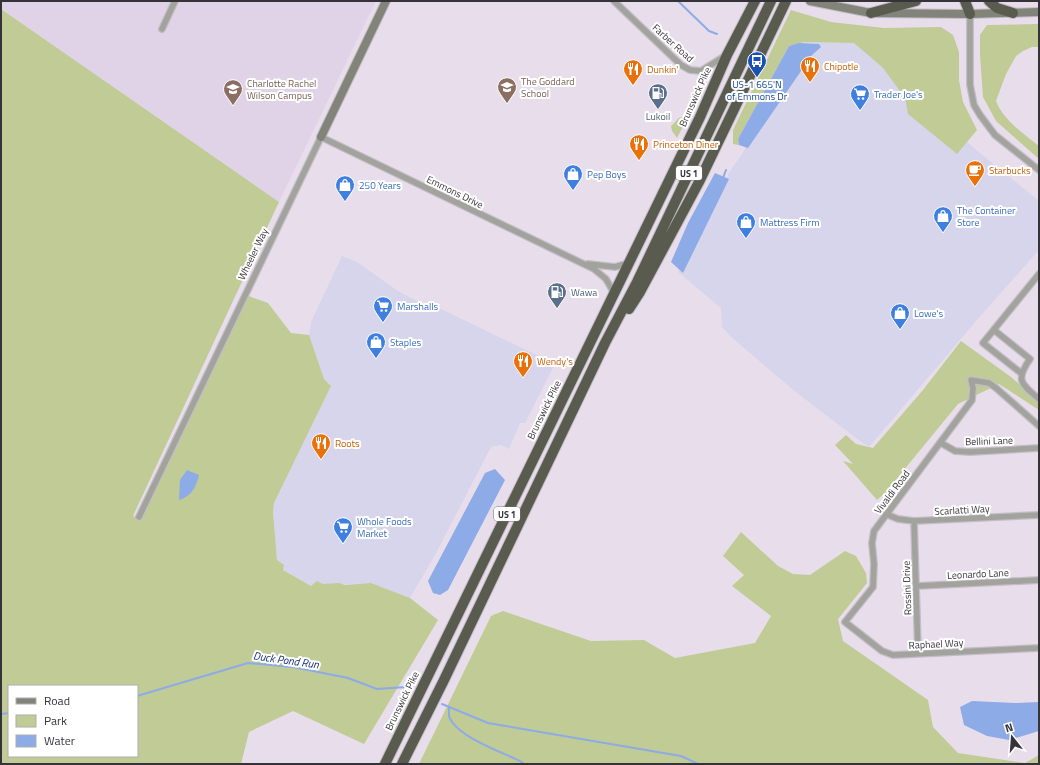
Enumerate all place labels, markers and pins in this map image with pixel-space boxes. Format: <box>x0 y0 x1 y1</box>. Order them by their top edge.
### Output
bus stop icon: US-1 665'N of Emmons Dr <box>746 50 768 78</box>
restaurant icon: Chipotle <box>799 55 821 83</box>
restaurant icon: Dunkin' <box>622 58 644 86</box>
place label: Chipotle <box>824 59 858 74</box>
place label: Dunkin' <box>647 62 678 77</box>
place label: The Goddard School <box>521 74 575 101</box>
place label: Charlotte Rachel Wilson Campus <box>247 76 316 103</box>
school or university icon: The Goddard School <box>496 76 518 104</box>
place label: US-1 665'N of Emmons Dr <box>727 77 788 104</box>
school or university icon: Charlotte Rachel Wilson Campus <box>222 78 244 106</box>
fuel station icon: Lukoil <box>647 82 669 110</box>
supermarket icon: Trader Joe's <box>849 83 871 111</box>
place label: Trader Joe's <box>874 87 923 102</box>
place label: Lukoil <box>646 109 670 124</box>
restaurant icon: Princeton Diner <box>628 133 650 161</box>
place label: Princeton Diner <box>653 137 719 152</box>
cafe icon: Starbucks <box>964 159 986 187</box>
shop icon: Pep Boys <box>562 163 584 191</box>
place label: Starbucks <box>989 163 1031 178</box>
place label: Pep Boys <box>587 167 627 182</box>
shop icon: 250 Years <box>334 174 356 202</box>
place label: 250 Years <box>359 178 401 193</box>
place label: The Container Store <box>957 203 1016 230</box>
shop icon: The Container Store <box>932 205 954 233</box>
shop icon: Mattress Firm <box>735 211 757 239</box>
place label: Mattress Firm <box>760 215 820 230</box>
fuel station icon: Wawa <box>546 281 568 309</box>
place label: Wawa <box>571 285 597 300</box>
supermarket icon: Marshalls <box>372 295 394 323</box>
place label: Marshalls <box>397 299 439 314</box>
shop icon: Lowe's <box>889 302 911 330</box>
place label: Lowe's <box>914 306 943 321</box>
shop icon: Staples <box>365 331 387 359</box>
place label: Staples <box>390 335 421 350</box>
restaurant icon: Wendy's <box>512 350 534 378</box>
place label: Wendy's <box>537 354 573 369</box>
restaurant icon: Roots <box>310 432 332 460</box>
place label: Roots <box>335 436 360 451</box>
place label: Whole Foods Market <box>357 514 412 541</box>
supermarket icon: Whole Foods Market <box>332 516 354 544</box>

